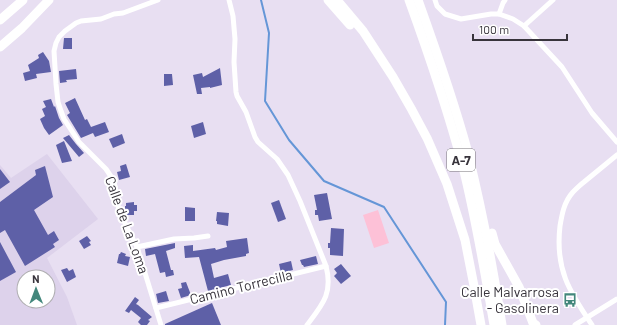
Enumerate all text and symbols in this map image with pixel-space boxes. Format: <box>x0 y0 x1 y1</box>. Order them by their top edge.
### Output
scale bar <box>473 16 567 42</box>
text: 100 m <box>479 22 509 36</box>
road number: A-7 <box>447 149 475 171</box>
street label: Calle de La Loma <box>102 174 153 276</box>
street label: Camino Torrecilla <box>188 266 294 307</box>
north arrow <box>16 269 56 309</box>
text: N <box>32 272 40 285</box>
place label: Calle Malvarrosa - Gasolinera <box>461 283 559 316</box>
bus stop icon: Calle Malvarrosa - Gasolinera <box>562 292 578 308</box>

